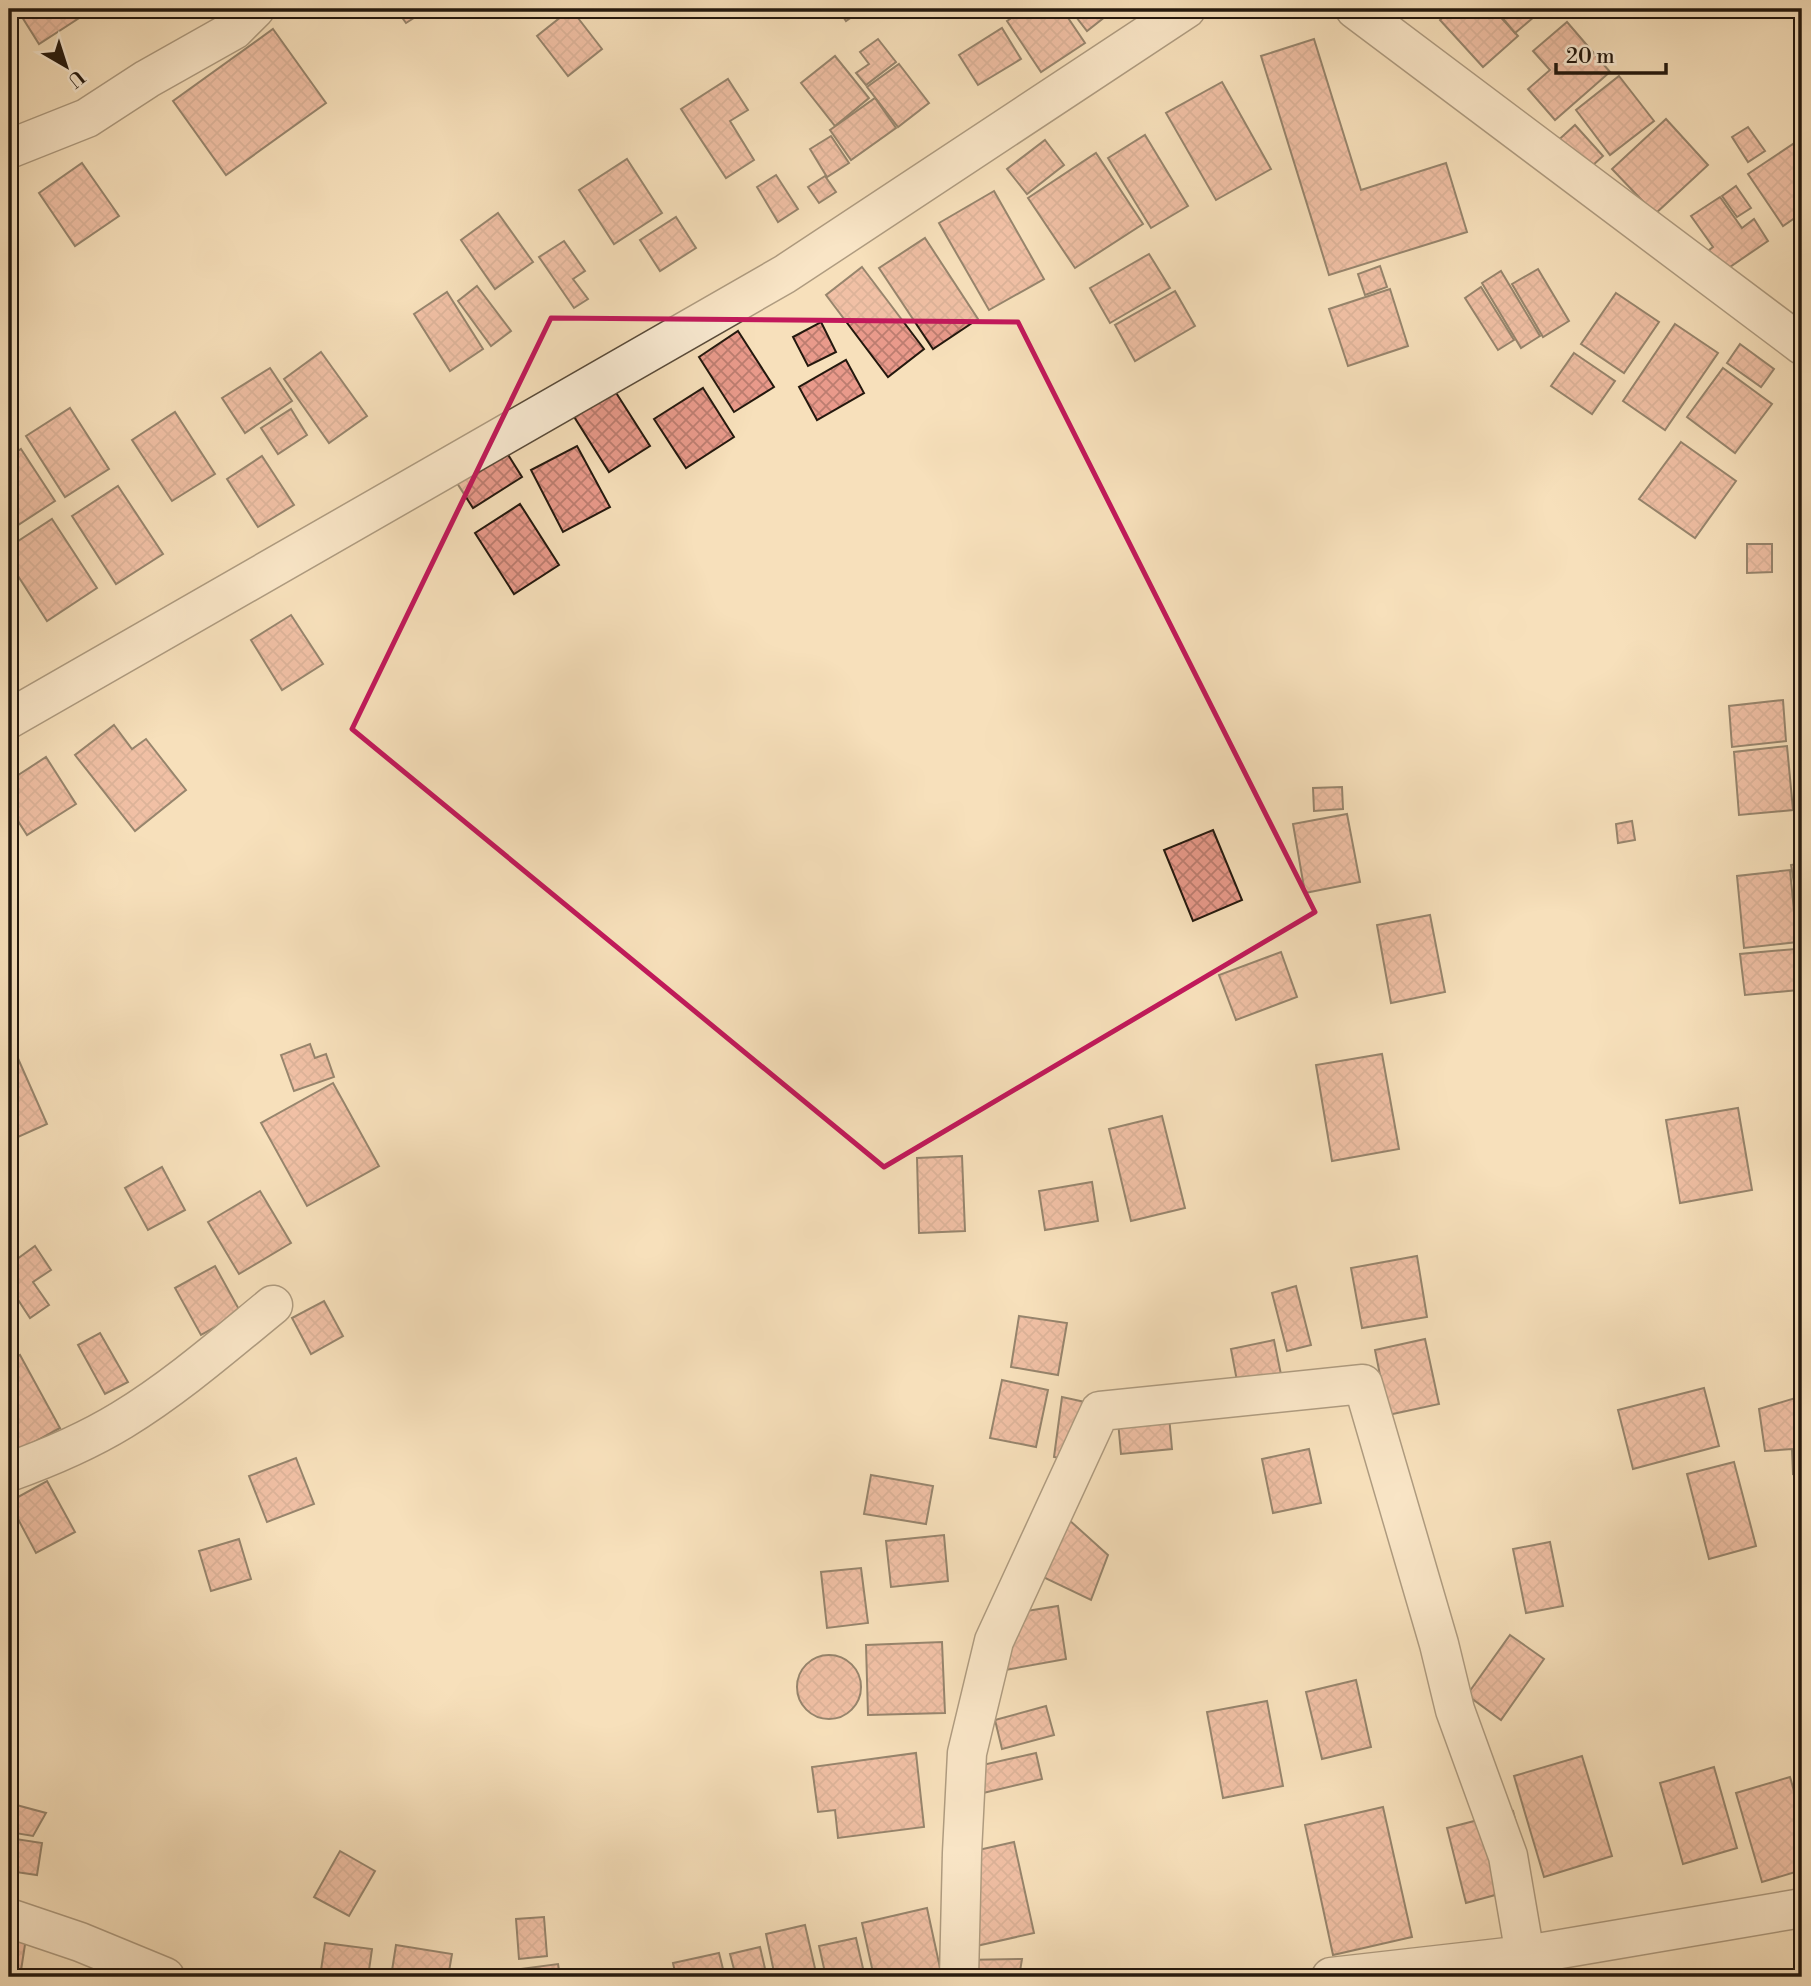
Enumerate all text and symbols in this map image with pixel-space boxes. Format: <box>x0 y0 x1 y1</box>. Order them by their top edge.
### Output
north arrow <box>32 32 102 102</box>
scale bar <box>1556 32 1666 76</box>
text: 20 m <box>1566 44 1615 70</box>
text: U <box>63 64 89 93</box>

